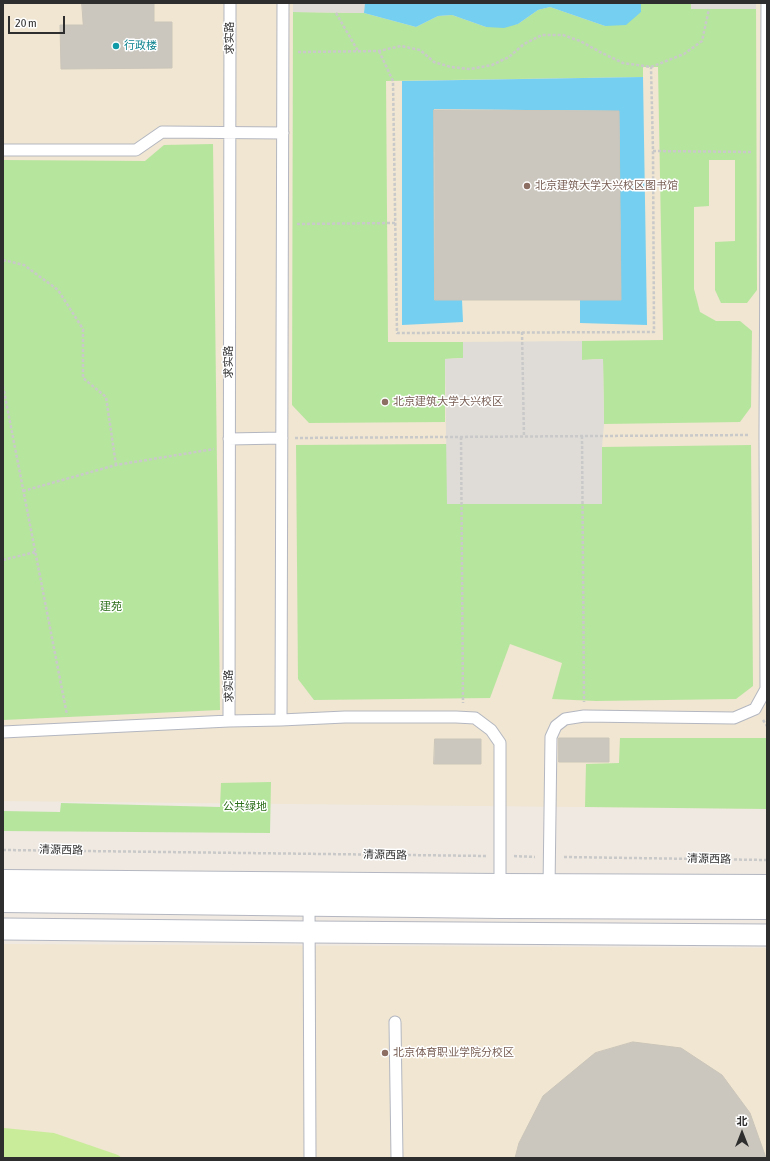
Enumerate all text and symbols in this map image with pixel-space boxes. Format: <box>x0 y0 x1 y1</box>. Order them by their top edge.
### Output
scale bar <box>10 8 67 34</box>
text: 20 m <box>15 16 37 30</box>
street label: 求实路 <box>223 22 237 54</box>
place label: 行政楼 <box>124 39 157 53</box>
marker: 行政楼 <box>111 41 121 51</box>
place label: 北京建筑大学大兴校区图书馆 <box>535 179 678 193</box>
marker: 北京建筑大学大兴校区图书馆 <box>522 181 532 191</box>
street label: 求实路 <box>222 346 236 378</box>
place label: 北京建筑大学大兴校区 <box>393 395 503 409</box>
marker: 北京建筑大学大兴校区 <box>380 397 390 407</box>
park label: 建苑 <box>100 600 122 614</box>
street label: 求实路 <box>222 669 236 703</box>
park label: 公共绿地 <box>223 800 267 814</box>
street label: 清源西路 <box>39 843 83 857</box>
street label: 清源西路 <box>363 848 407 862</box>
street label: 清源西路 <box>687 852 731 866</box>
place label: 北京体育职业学院分校区 <box>393 1046 514 1060</box>
marker: 北京体育职业学院分校区 <box>380 1048 390 1058</box>
north arrow <box>722 1113 762 1153</box>
text: 北 <box>737 1115 748 1127</box>

